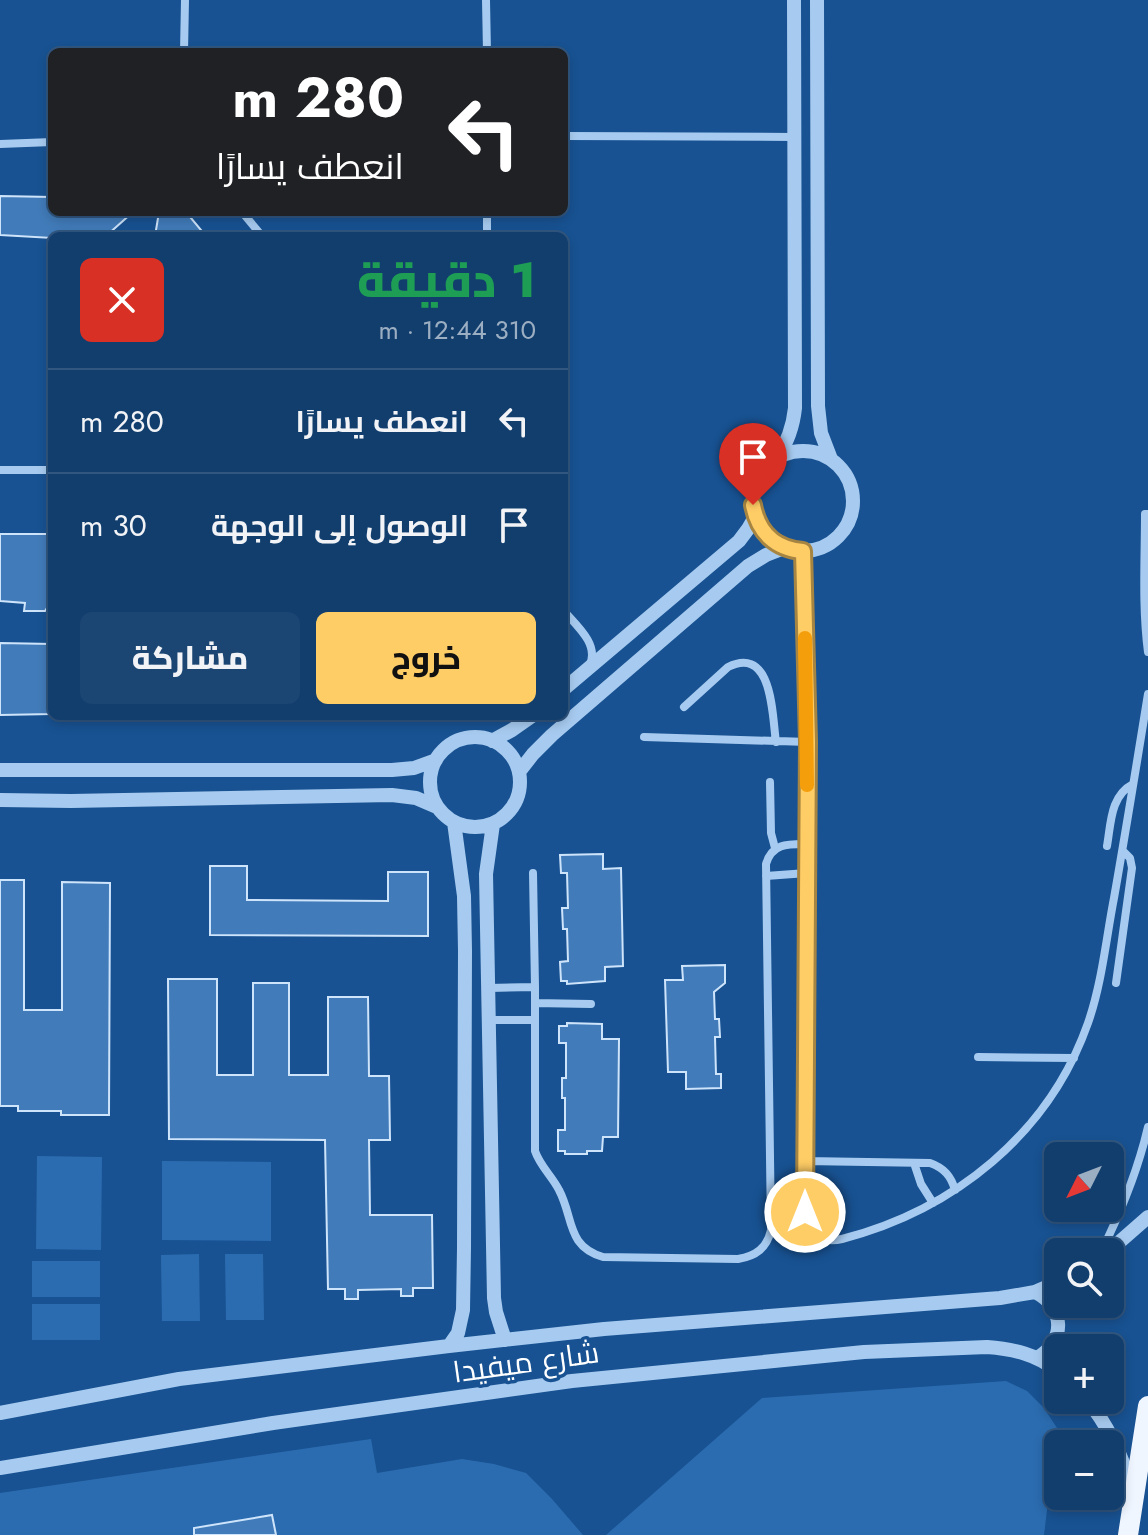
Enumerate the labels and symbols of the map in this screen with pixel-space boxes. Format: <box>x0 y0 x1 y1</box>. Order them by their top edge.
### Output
pin <box>719 423 787 505</box>
north arrow <box>1044 1142 1124 1222</box>
position arrow <box>763 1170 847 1254</box>
street label: شارع ميفيدا <box>450 1330 602 1394</box>

